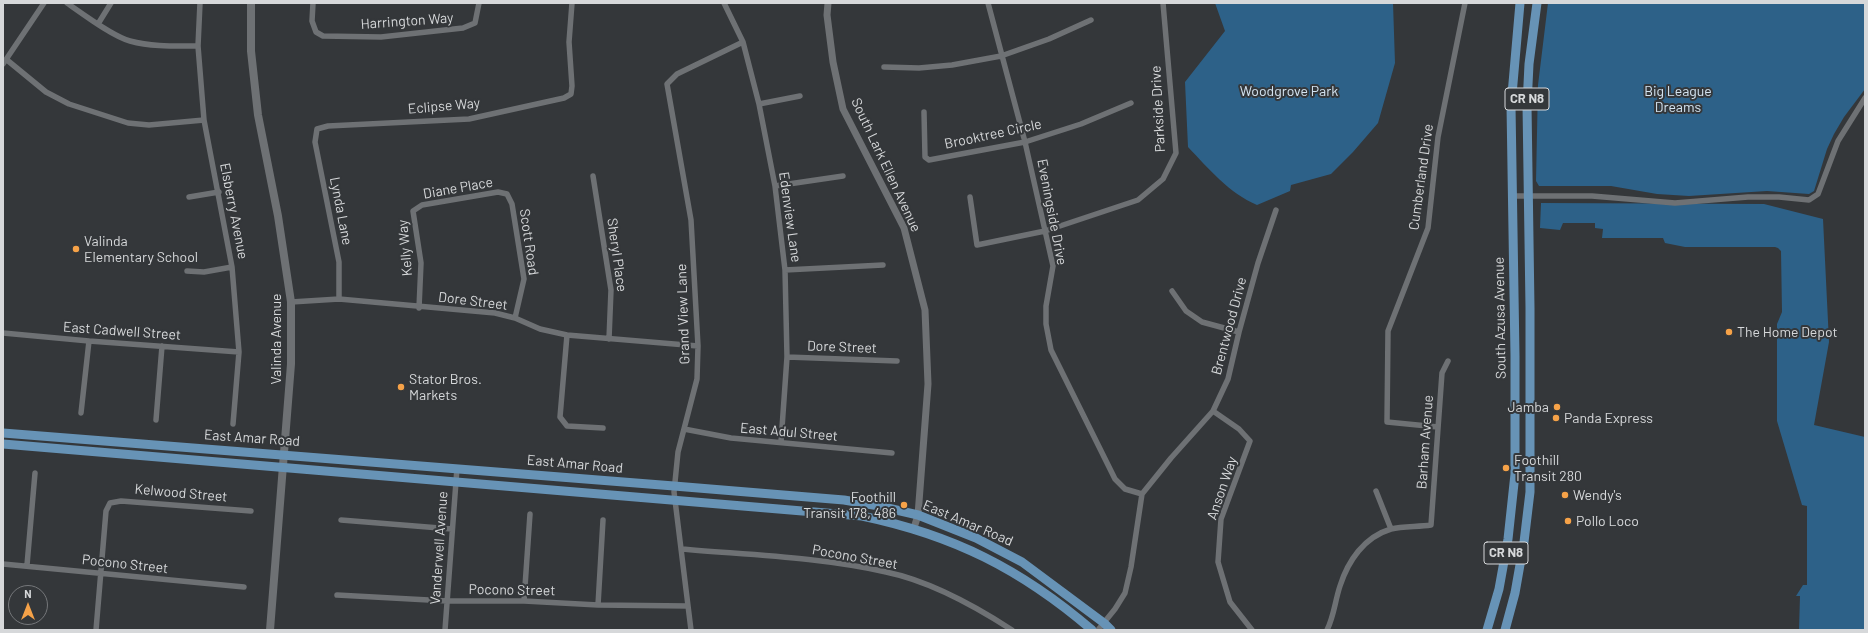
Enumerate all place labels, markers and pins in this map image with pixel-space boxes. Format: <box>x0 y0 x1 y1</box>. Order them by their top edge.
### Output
place label: Valinda Elementary School <box>84 233 198 266</box>
marker: Valinda Elementary School <box>71 244 81 254</box>
place label: The Home Depot <box>1737 324 1838 340</box>
marker: The Home Depot <box>1724 327 1734 337</box>
place label: Stator Bros. Markets <box>409 371 482 404</box>
marker: Stator Bros. Markets <box>396 382 406 392</box>
place label: Jamba <box>1507 399 1549 415</box>
marker: Jamba <box>1552 402 1562 412</box>
place label: Panda Express <box>1564 410 1653 426</box>
marker: Panda Express <box>1551 413 1561 423</box>
place label: Foothill Transit 280 <box>1514 452 1582 484</box>
marker: Foothill Transit 280 <box>1501 463 1511 473</box>
place label: Wendy's <box>1573 487 1622 503</box>
place label: Foothill Transit 178, 486 <box>803 489 896 522</box>
marker: Wendy's <box>1560 490 1570 500</box>
marker: Foothill Transit 178, 486 <box>899 500 909 510</box>
place label: Pollo Loco <box>1576 513 1639 529</box>
marker: Pollo Loco <box>1563 516 1573 526</box>

